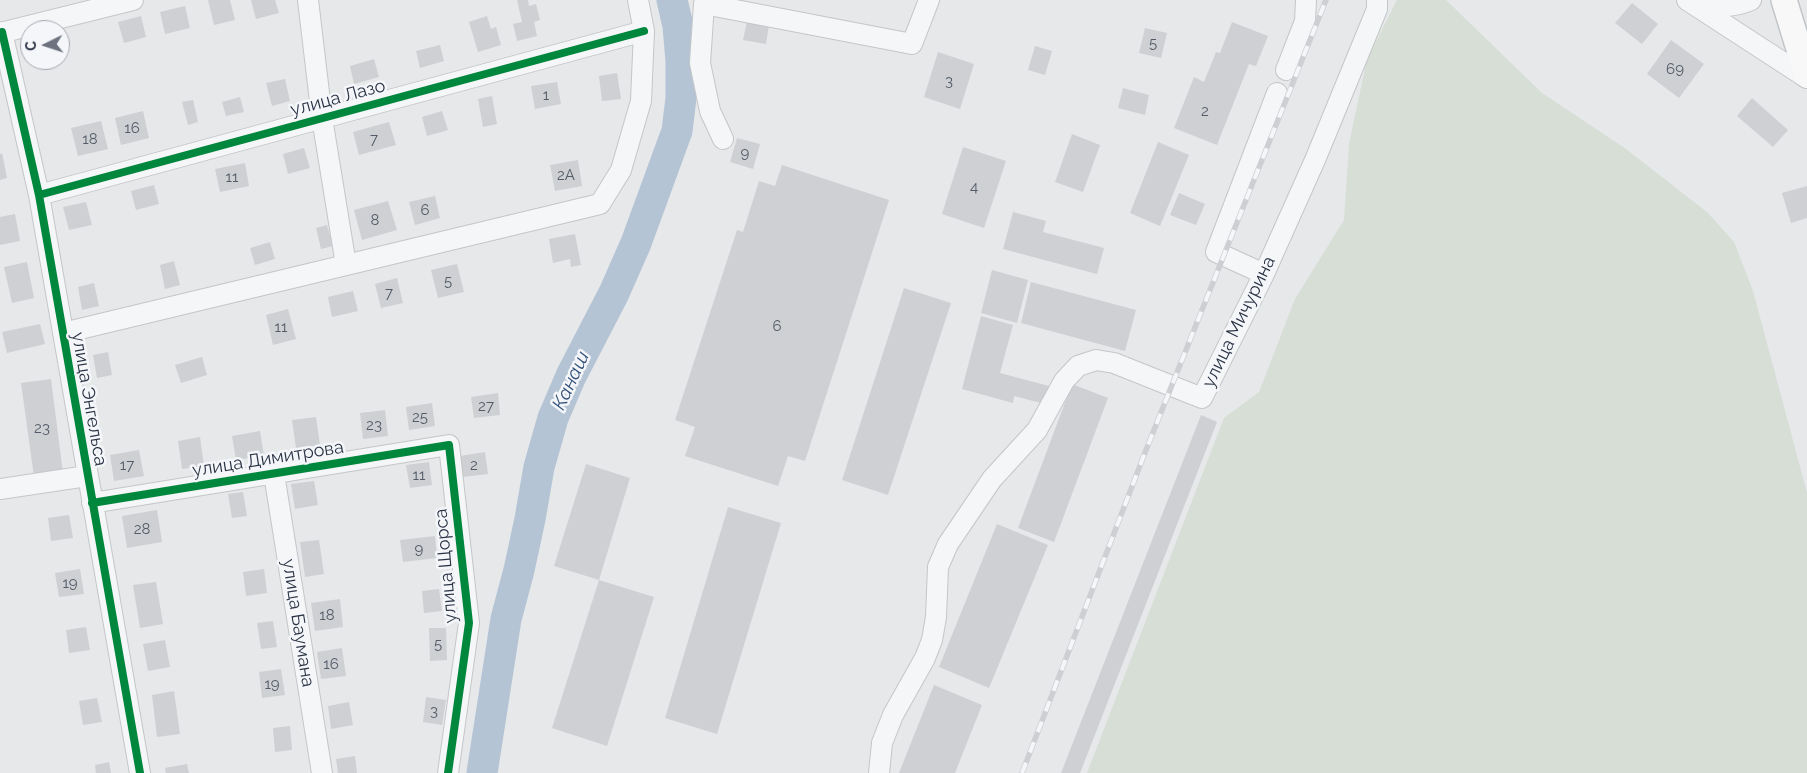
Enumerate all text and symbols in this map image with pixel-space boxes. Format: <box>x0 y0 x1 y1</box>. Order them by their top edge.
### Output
north arrow <box>20 20 70 70</box>
house number: 5 <box>1149 34 1157 52</box>
text: С <box>23 41 39 51</box>
house number: 69 <box>1666 60 1684 78</box>
house number: 3 <box>945 72 953 90</box>
street label: улица Лазо <box>288 75 388 121</box>
house number: 1 <box>543 86 549 104</box>
house number: 2 <box>1201 102 1209 120</box>
house number: 16 <box>124 119 140 137</box>
house number: 18 <box>82 130 98 148</box>
house number: 7 <box>370 130 378 148</box>
house number: 9 <box>741 144 749 162</box>
house number: 2А <box>557 166 575 184</box>
house number: 11 <box>226 168 238 186</box>
house number: 4 <box>970 178 978 196</box>
house number: 6 <box>420 201 430 219</box>
house number: 8 <box>371 211 379 229</box>
street label: улица Мичурина <box>1198 253 1280 391</box>
house number: 5 <box>444 272 452 290</box>
house number: 7 <box>385 284 393 302</box>
house number: 6 <box>772 317 782 335</box>
house number: 11 <box>275 318 287 336</box>
street label: улица Энгельса <box>67 330 111 468</box>
water label: Канаш <box>548 348 594 414</box>
house number: 27 <box>478 397 494 415</box>
house number: 25 <box>412 408 428 426</box>
house number: 23 <box>366 416 382 434</box>
house number: 23 <box>34 419 50 437</box>
street label: улица Димитрова <box>191 436 345 482</box>
house number: 17 <box>120 456 134 474</box>
house number: 2 <box>470 456 478 474</box>
house number: 11 <box>413 466 425 484</box>
street label: улица Щорса <box>430 508 462 624</box>
house number: 28 <box>134 520 150 538</box>
house number: 9 <box>415 540 423 558</box>
street label: улица Баумана <box>277 557 319 689</box>
house number: 19 <box>62 574 78 592</box>
house number: 18 <box>319 606 335 624</box>
house number: 5 <box>434 635 442 653</box>
house number: 16 <box>323 655 339 673</box>
house number: 19 <box>264 675 280 693</box>
house number: 3 <box>430 702 438 720</box>

